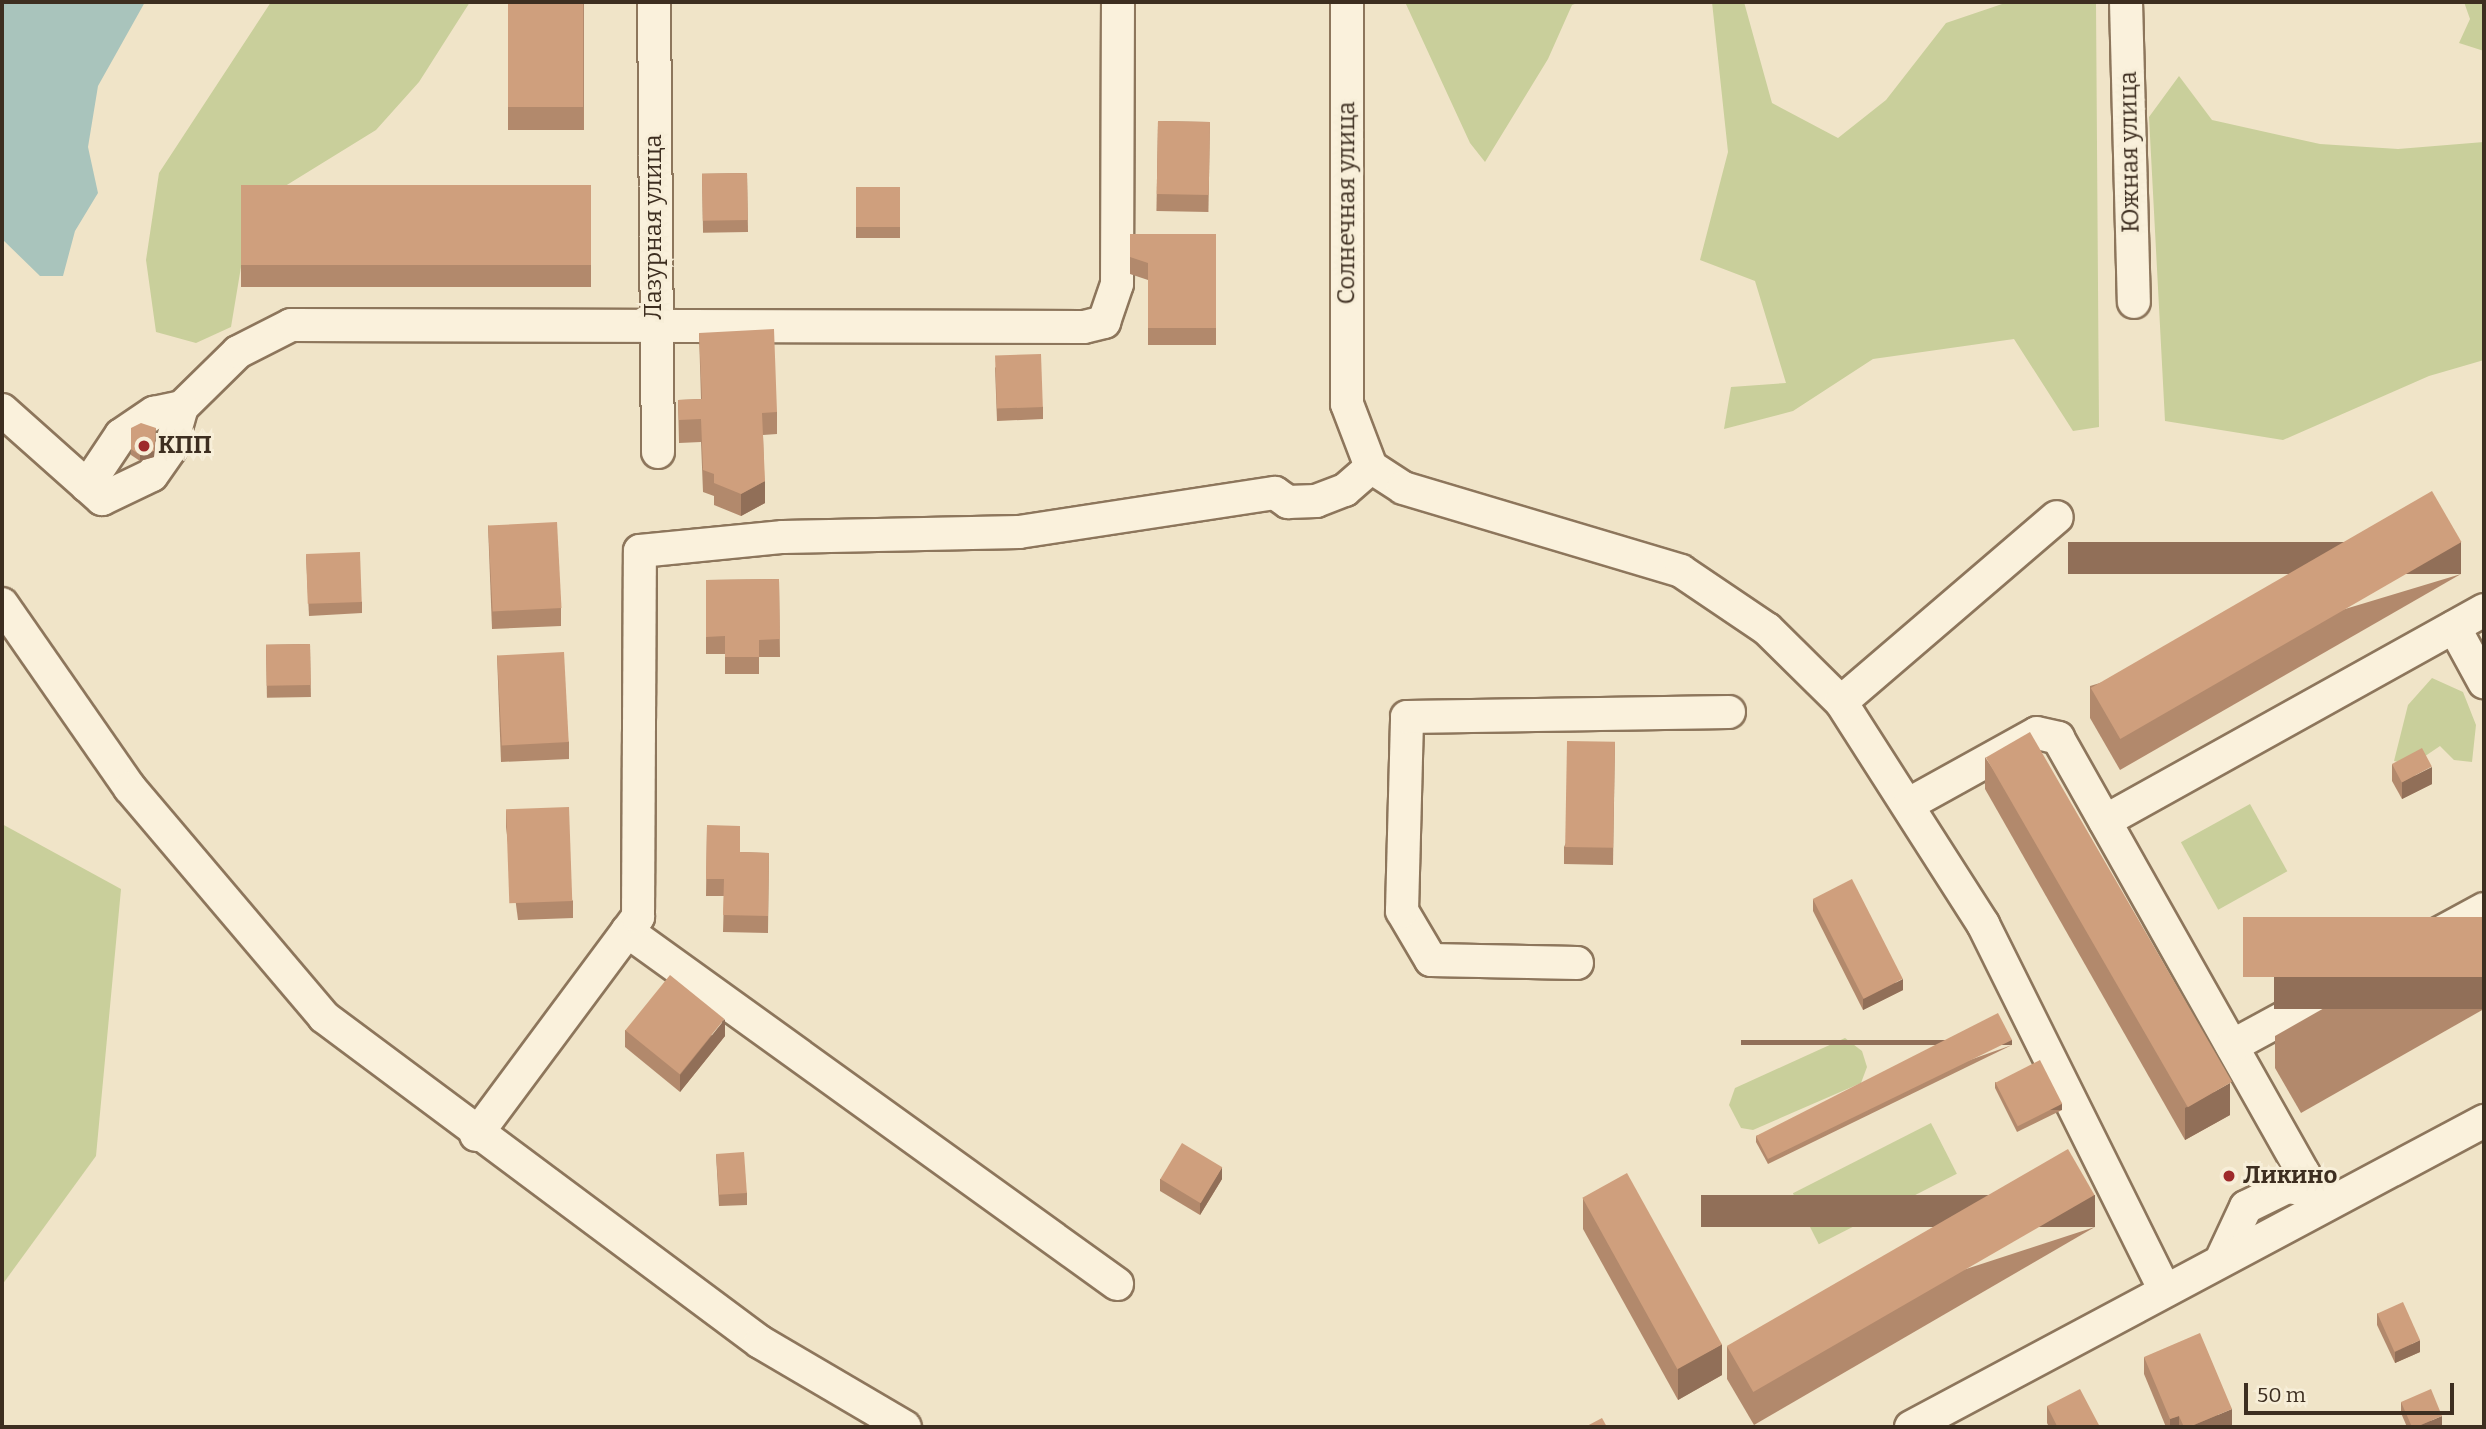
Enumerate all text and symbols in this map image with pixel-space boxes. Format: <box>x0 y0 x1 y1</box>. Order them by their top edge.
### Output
street label: Южная улица <box>2114 71 2146 233</box>
street label: Солнечная улица <box>1333 102 1361 304</box>
street label: Лазурная улица <box>640 134 668 320</box>
place label: КПП <box>158 432 212 460</box>
marker: КПП <box>136 438 152 454</box>
place label: Ликино <box>2243 1162 2337 1190</box>
marker: Ликино <box>2221 1168 2237 1184</box>
scale bar <box>2248 1370 2458 1414</box>
text: 50 m <box>2257 1382 2306 1408</box>

